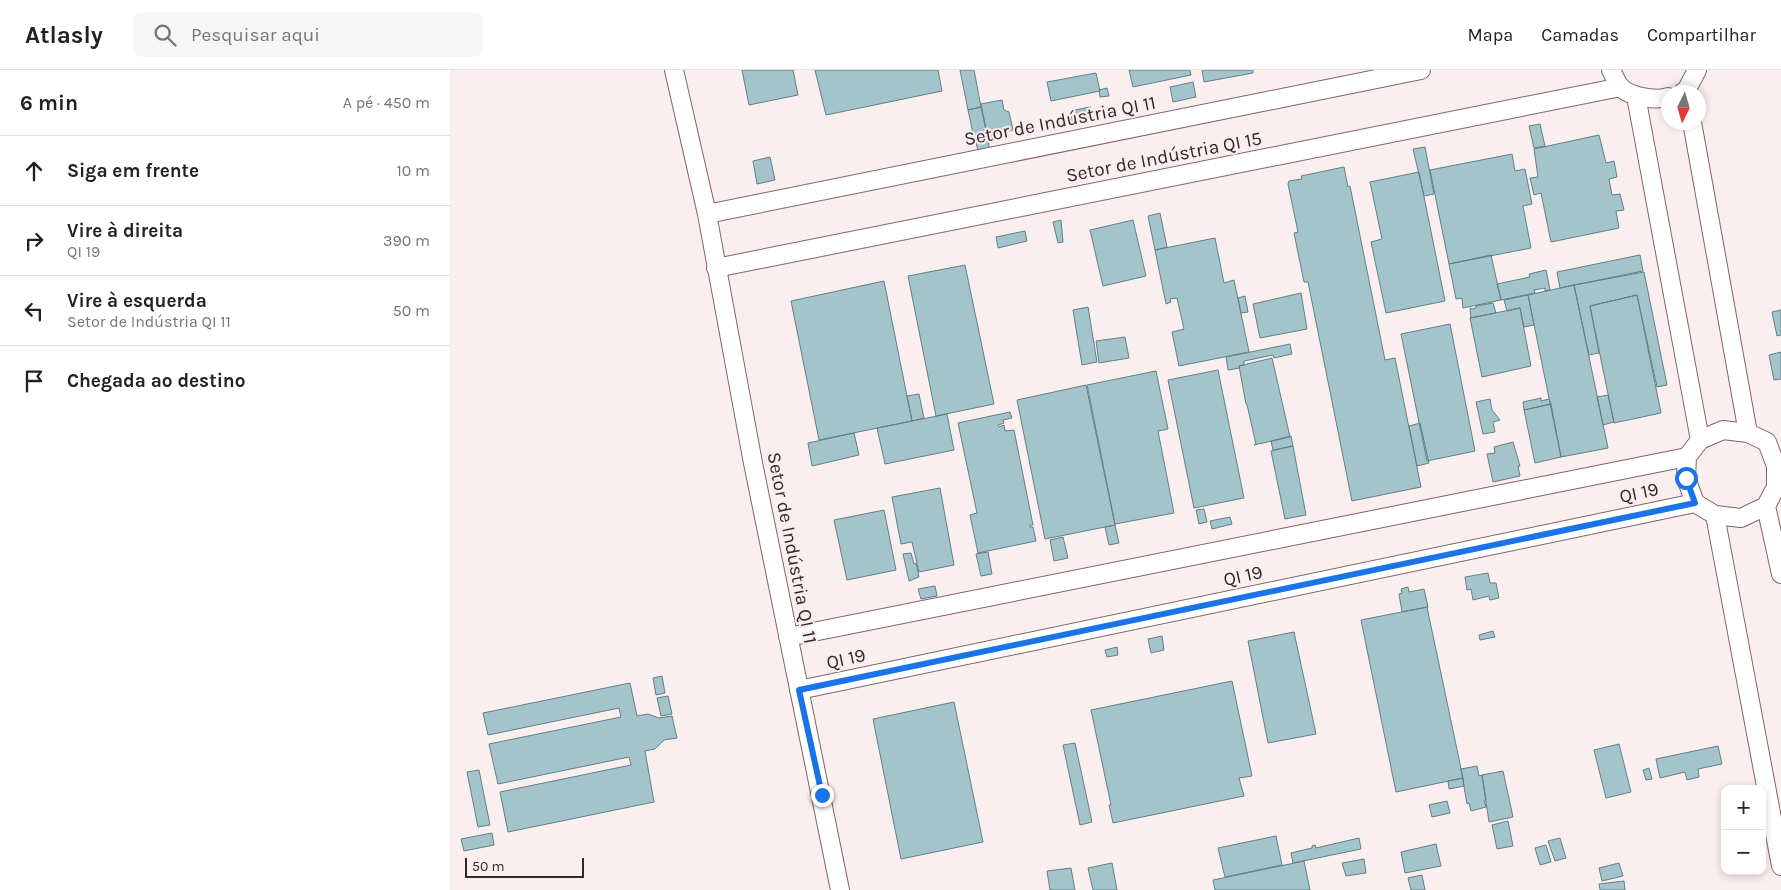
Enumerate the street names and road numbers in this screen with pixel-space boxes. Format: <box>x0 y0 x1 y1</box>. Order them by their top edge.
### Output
street label: Setor de Indústria QI 11 <box>962 92 1158 150</box>
street label: Setor de Indústria QI 15 <box>1064 127 1264 187</box>
street label: Setor de Indústria QI 11 <box>763 450 821 646</box>
street label: QI 19 <box>1617 478 1661 508</box>
street label: QI 19 <box>1221 561 1265 591</box>
street label: QI 19 <box>824 644 868 674</box>

